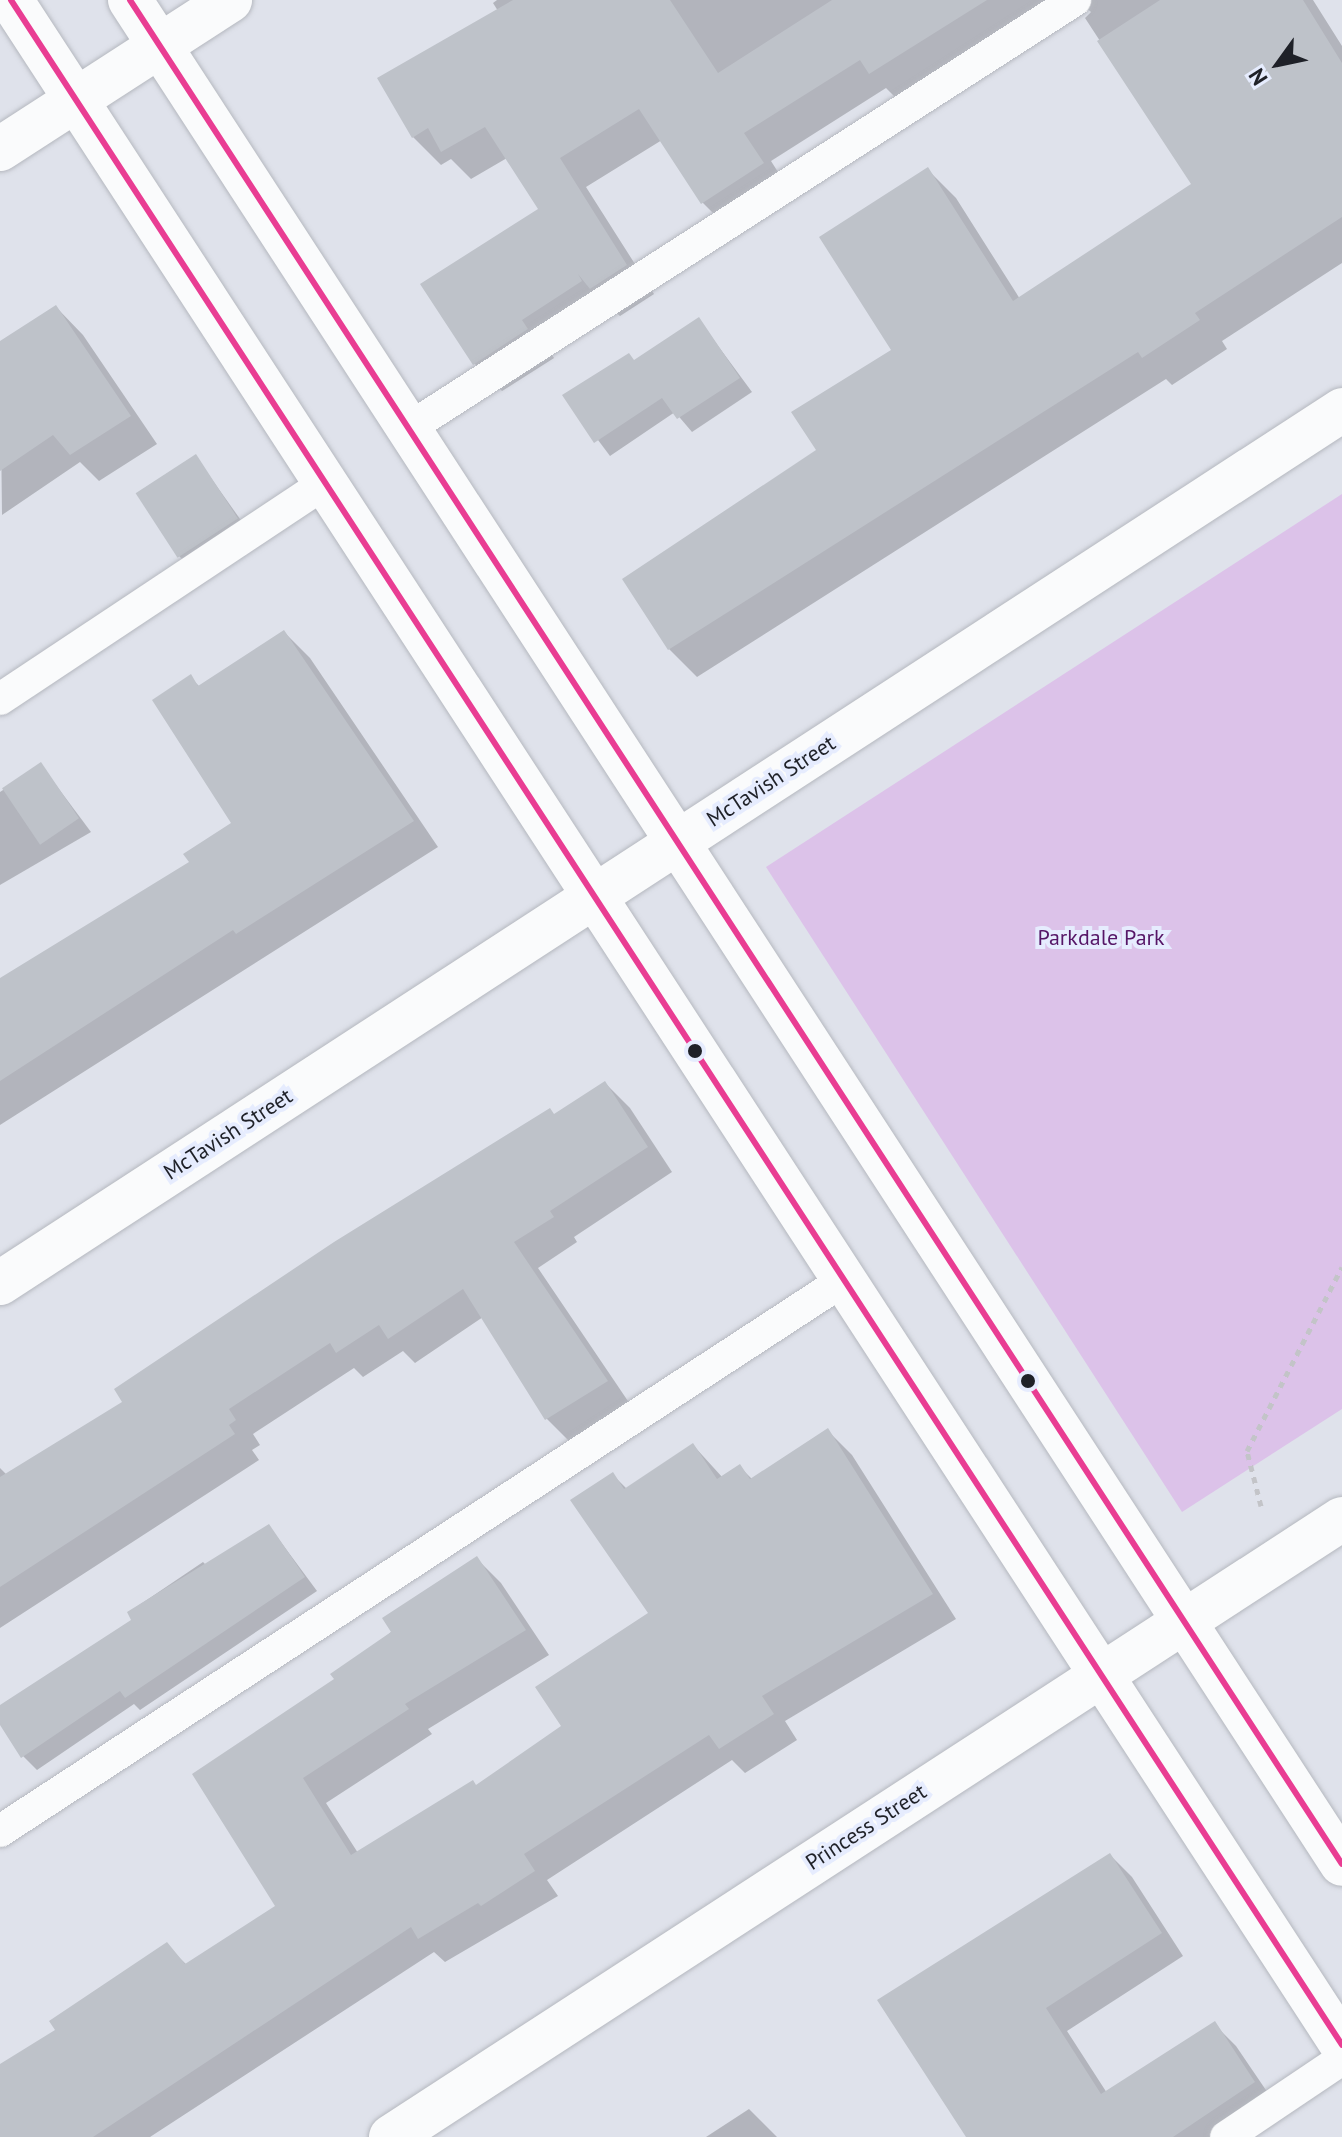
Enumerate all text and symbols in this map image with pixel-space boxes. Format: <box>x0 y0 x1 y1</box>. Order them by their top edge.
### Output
north arrow <box>1238 24 1318 104</box>
text: N <box>1242 63 1274 91</box>
street label: McTavish Street <box>702 730 840 832</box>
park label: Parkdale Park <box>1037 925 1165 951</box>
unlabelled marker <box>687 1043 703 1059</box>
street label: McTavish Street <box>159 1083 297 1185</box>
unlabelled marker <box>1020 1373 1036 1389</box>
street label: Princess Street <box>801 1778 931 1876</box>

